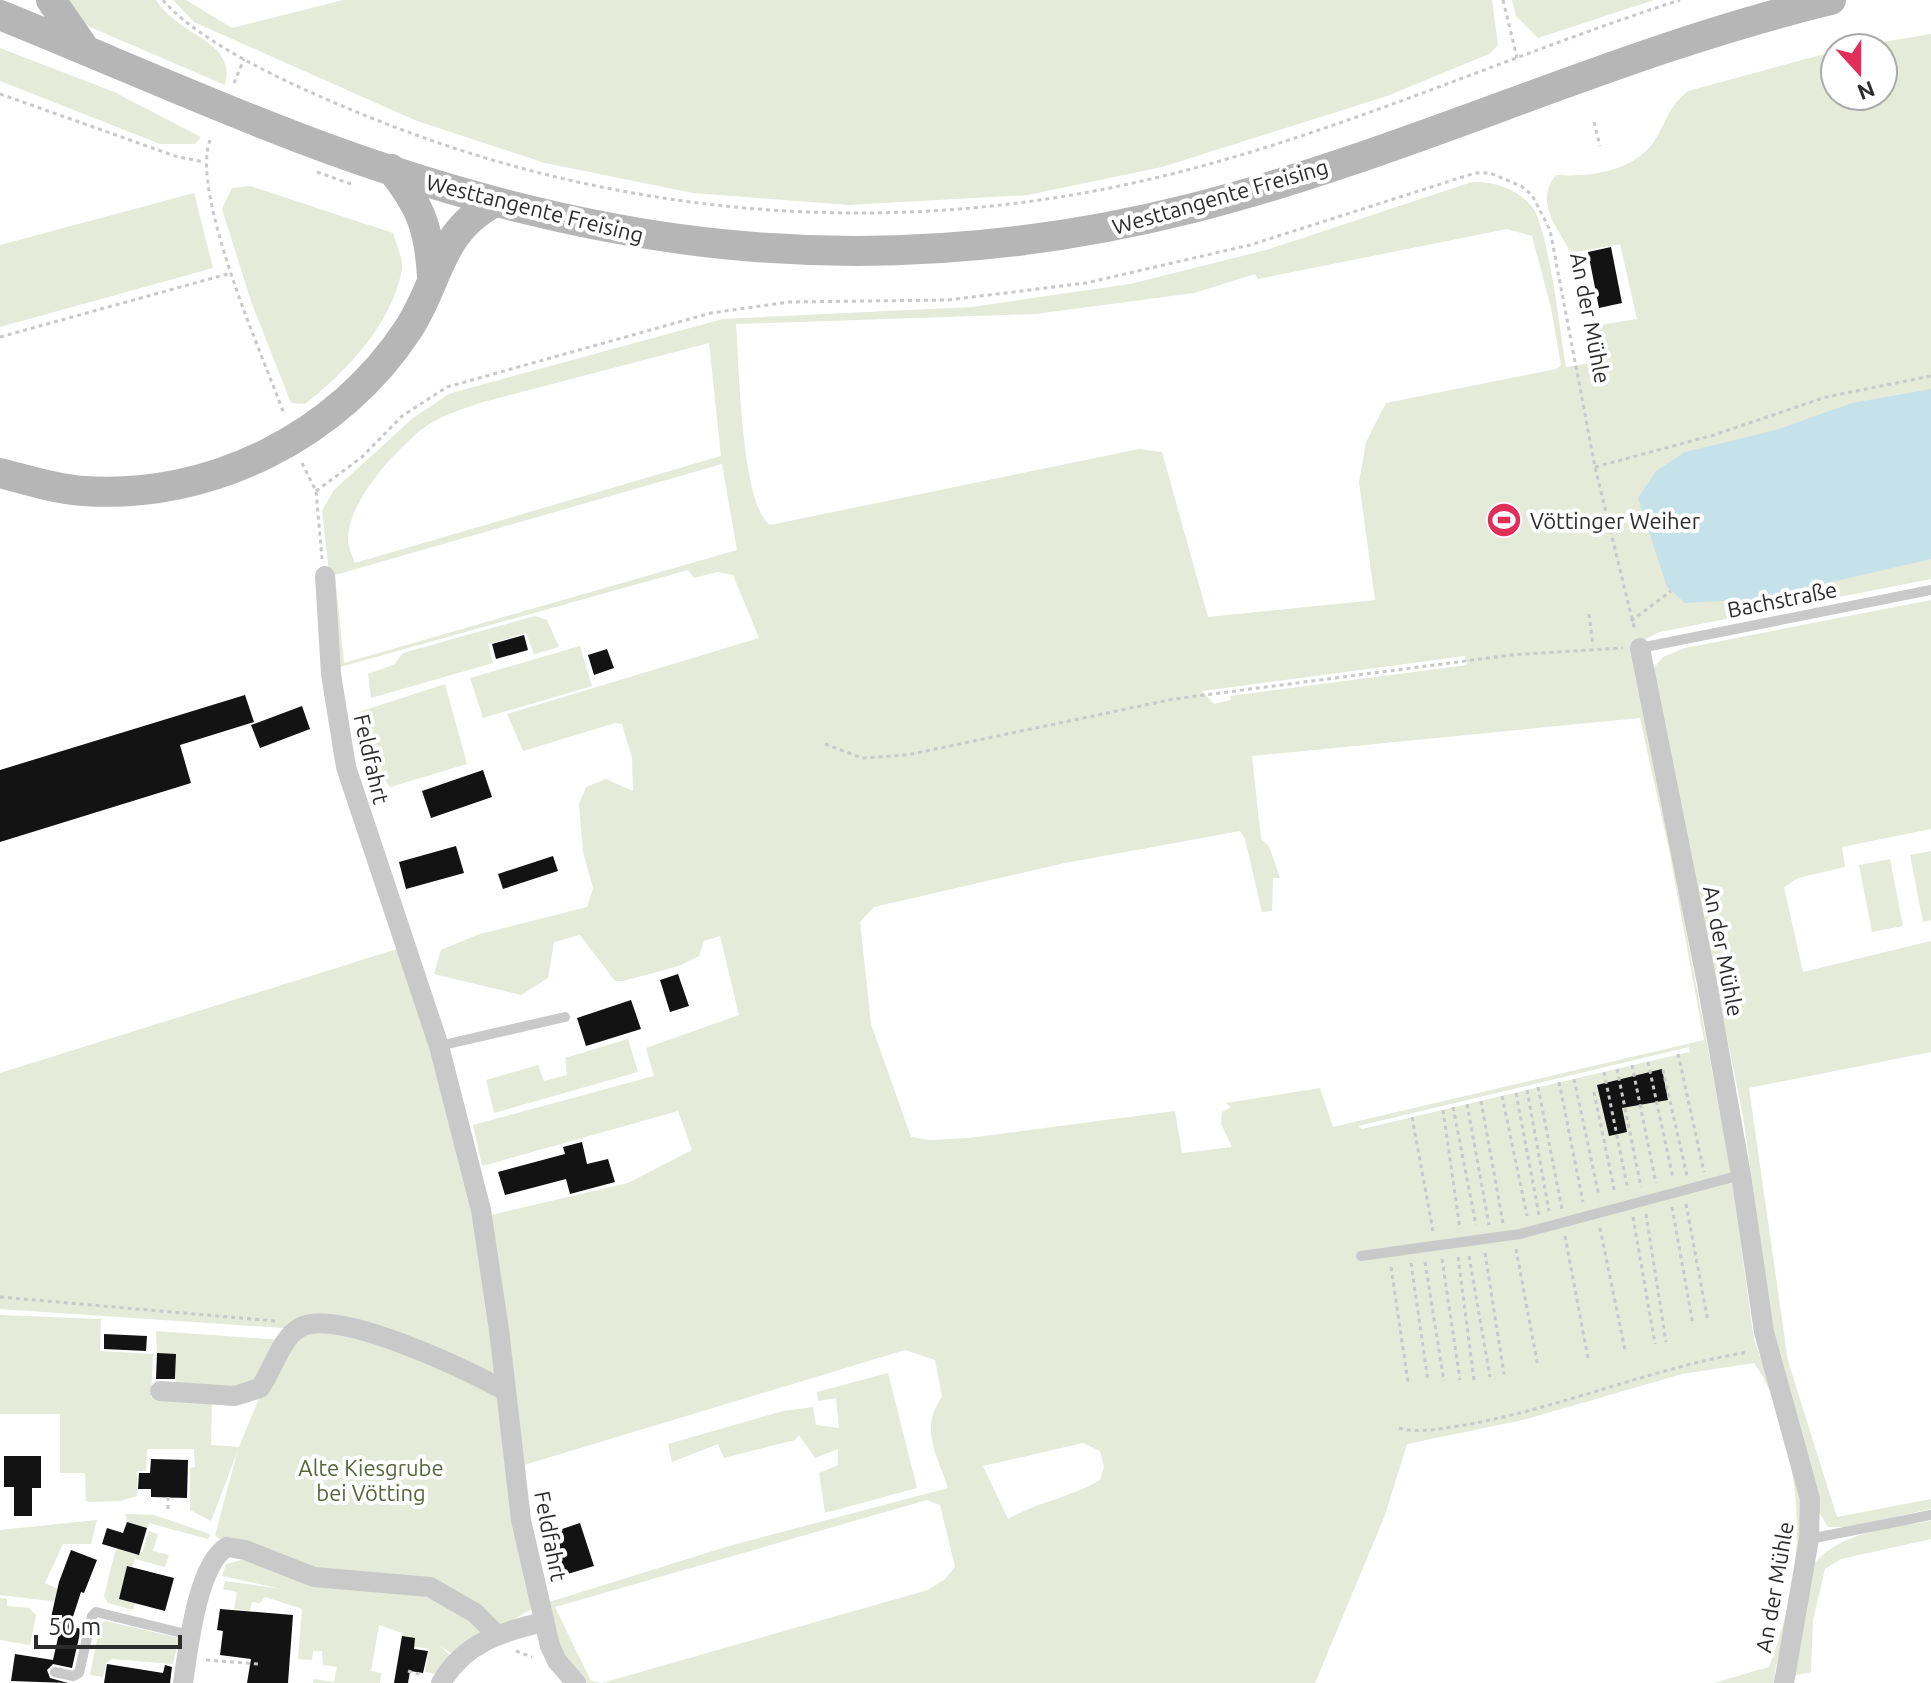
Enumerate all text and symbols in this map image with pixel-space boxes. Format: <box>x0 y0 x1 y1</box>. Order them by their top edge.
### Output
north arrow <box>1819 32 1899 112</box>
text: N <box>1854 77 1878 106</box>
street label: Westtangente Freising <box>1109 153 1331 239</box>
street label: Westtangente Freising <box>424 169 646 247</box>
street label: An der Mühle <box>1566 251 1616 385</box>
sports icon: Vöttinger Weiher <box>1485 501 1523 539</box>
place label: Vöttinger Weiher <box>1530 508 1701 533</box>
street label: Bachstraße <box>1725 576 1839 622</box>
street label: Feldfahrt <box>350 712 395 807</box>
street label: An der Mühle <box>1699 884 1749 1018</box>
park label: Alte Kiesgrube bei Vötting <box>298 1455 444 1505</box>
street label: Feldfahrt <box>530 1489 572 1584</box>
street label: An der Mühle <box>1750 1520 1798 1654</box>
scale bar <box>36 1599 180 1649</box>
text: 50 m <box>48 1613 101 1640</box>

